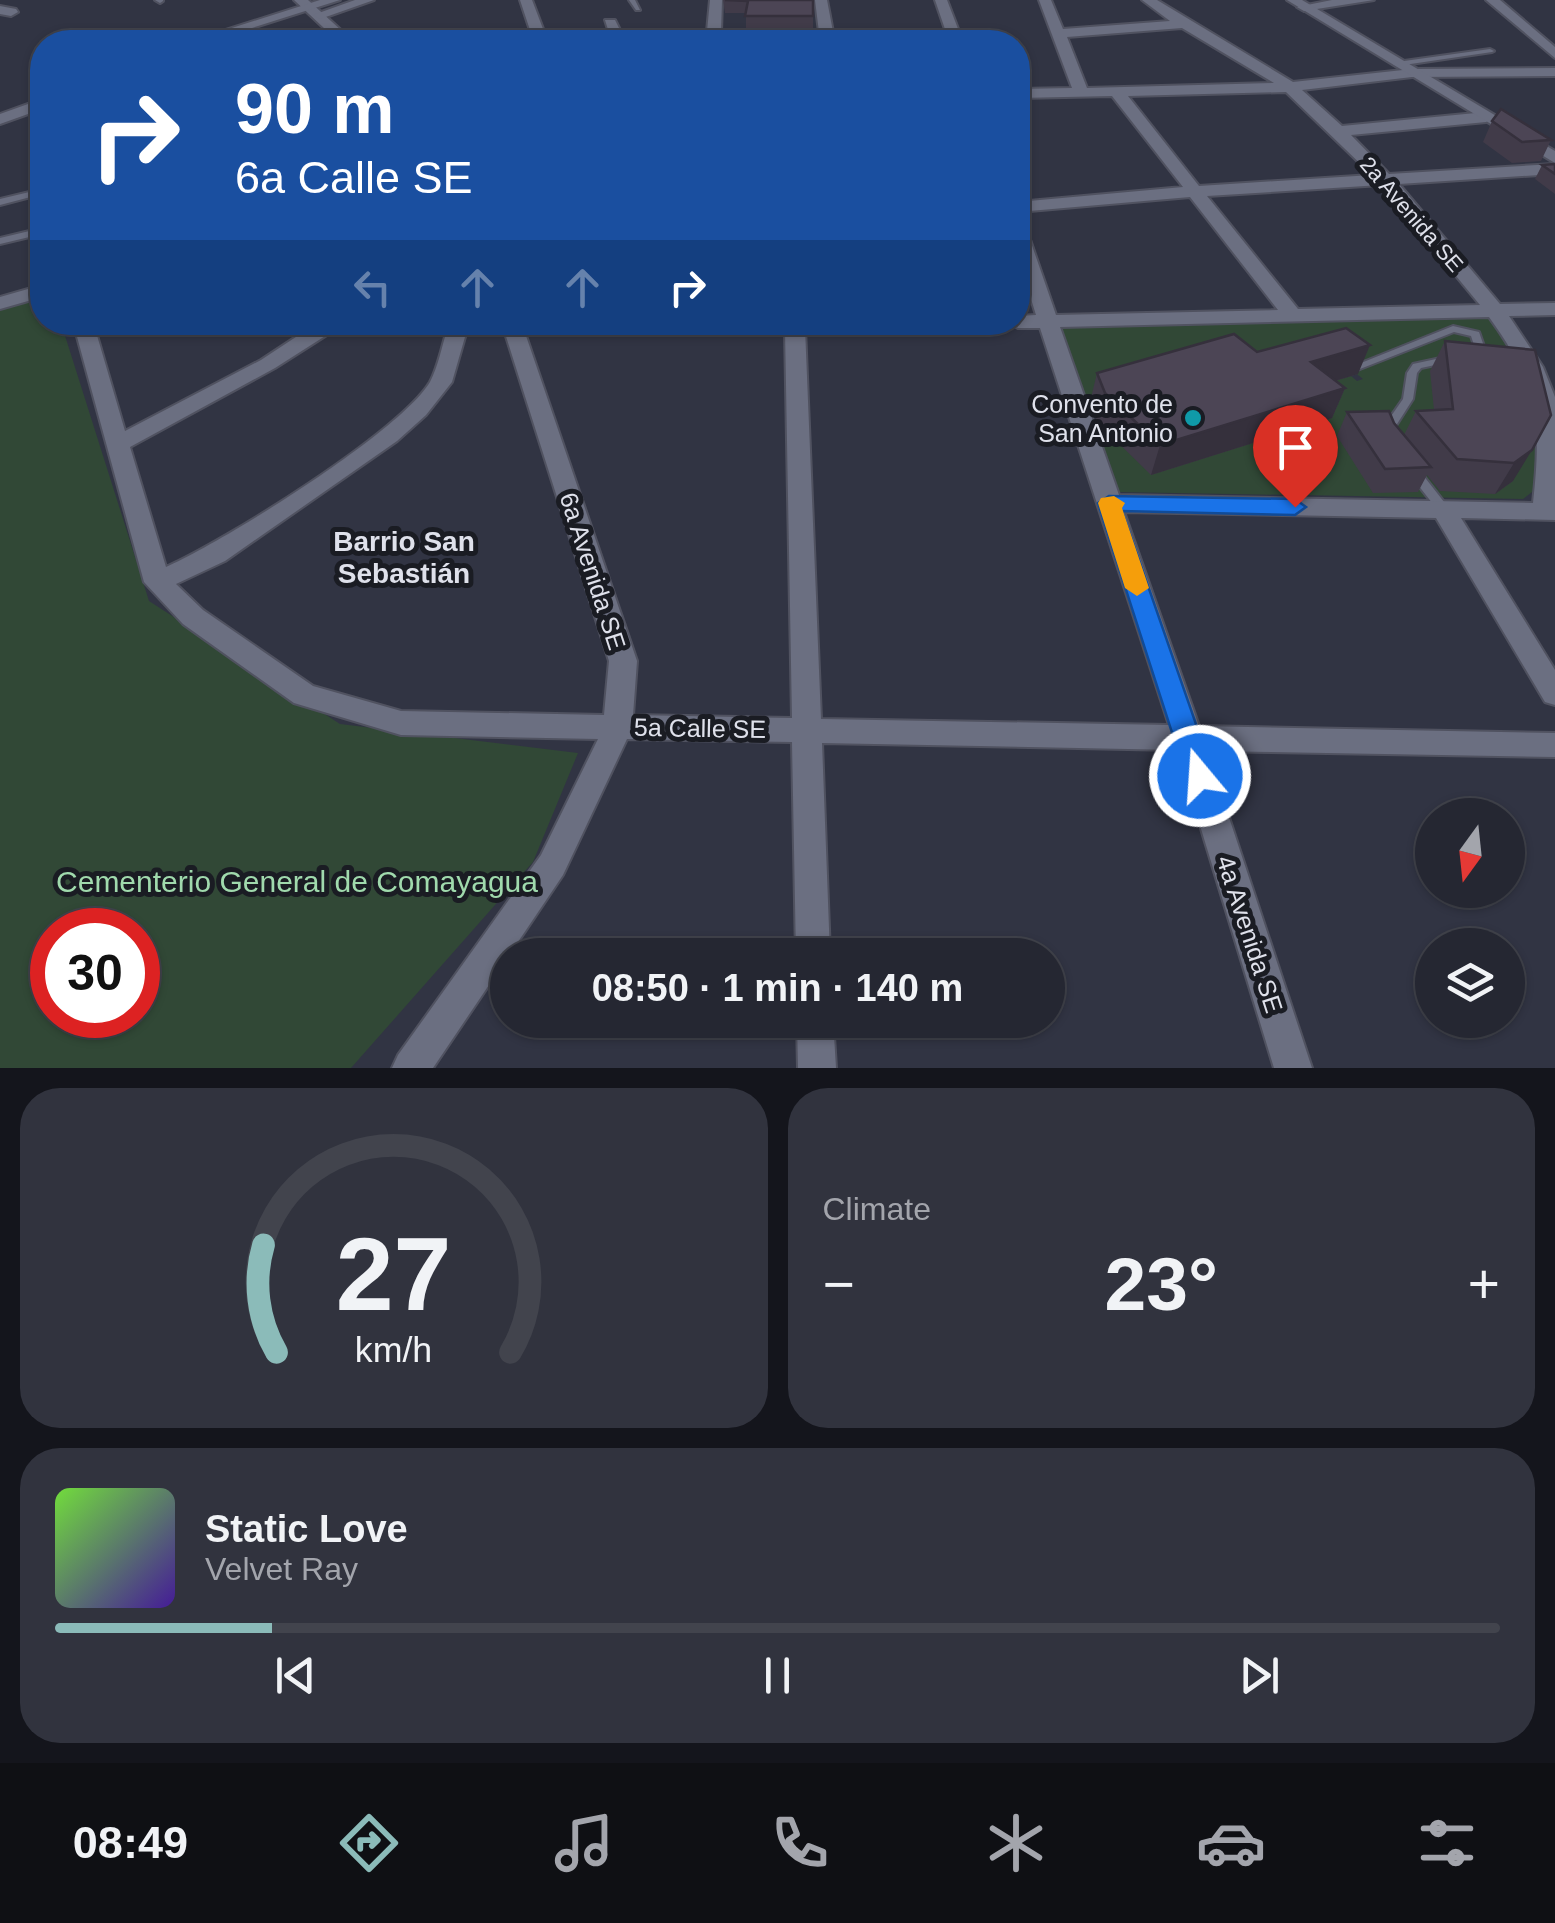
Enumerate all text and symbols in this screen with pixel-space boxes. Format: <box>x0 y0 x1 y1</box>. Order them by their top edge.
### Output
icon: right <box>70 70 200 200</box>
text: 90 m <box>235 70 395 148</box>
text: 6a Calle SE <box>235 152 473 203</box>
street label: 2a Avenida SE <box>1355 152 1468 277</box>
icon: left <box>345 260 400 315</box>
icon: ahead <box>450 260 505 315</box>
icon: ahead <box>555 260 610 315</box>
icon: right <box>660 260 715 315</box>
place label: Convento de San Antonio <box>1031 390 1173 447</box>
pin <box>1253 405 1338 508</box>
marker: Convento de San Antonio <box>1182 407 1204 429</box>
icon: arrive <box>1268 420 1323 475</box>
street label: 6a Avenida SE <box>554 489 632 653</box>
district label: Barrio San Sebastián <box>333 526 475 589</box>
street label: 5a Calle SE <box>634 713 766 743</box>
position arrow <box>1148 724 1252 828</box>
north arrow <box>1415 798 1525 908</box>
map controls <box>1415 798 1525 1038</box>
street label: 4a Avenida SE <box>1211 852 1289 1016</box>
park label: Cementerio General de Comayagua <box>56 865 538 898</box>
speed limit sign: 30 <box>30 908 160 1038</box>
button: layers <box>1415 928 1525 1038</box>
text: 08:50 · 1 min · 140 m <box>592 967 963 1009</box>
text: Climate <box>823 1191 931 1227</box>
text: 27 <box>336 1216 452 1332</box>
text: 23° <box>1105 1242 1218 1326</box>
text: − <box>823 1253 855 1315</box>
text: + <box>1468 1253 1500 1315</box>
text: km/h <box>355 1330 432 1370</box>
text: Static Love <box>205 1508 408 1550</box>
text: Velvet Ray <box>205 1551 358 1587</box>
icon: previous <box>268 1648 323 1703</box>
icon: pause <box>750 1648 805 1703</box>
icon: next <box>1232 1648 1287 1703</box>
icon: directions <box>334 1808 404 1878</box>
icon: music <box>549 1808 619 1878</box>
icon: phone <box>765 1808 835 1878</box>
icon: climate <box>981 1808 1051 1878</box>
icon: car <box>1196 1808 1266 1878</box>
icon: filters <box>1412 1808 1482 1878</box>
text: 08:49 <box>73 1817 188 1868</box>

